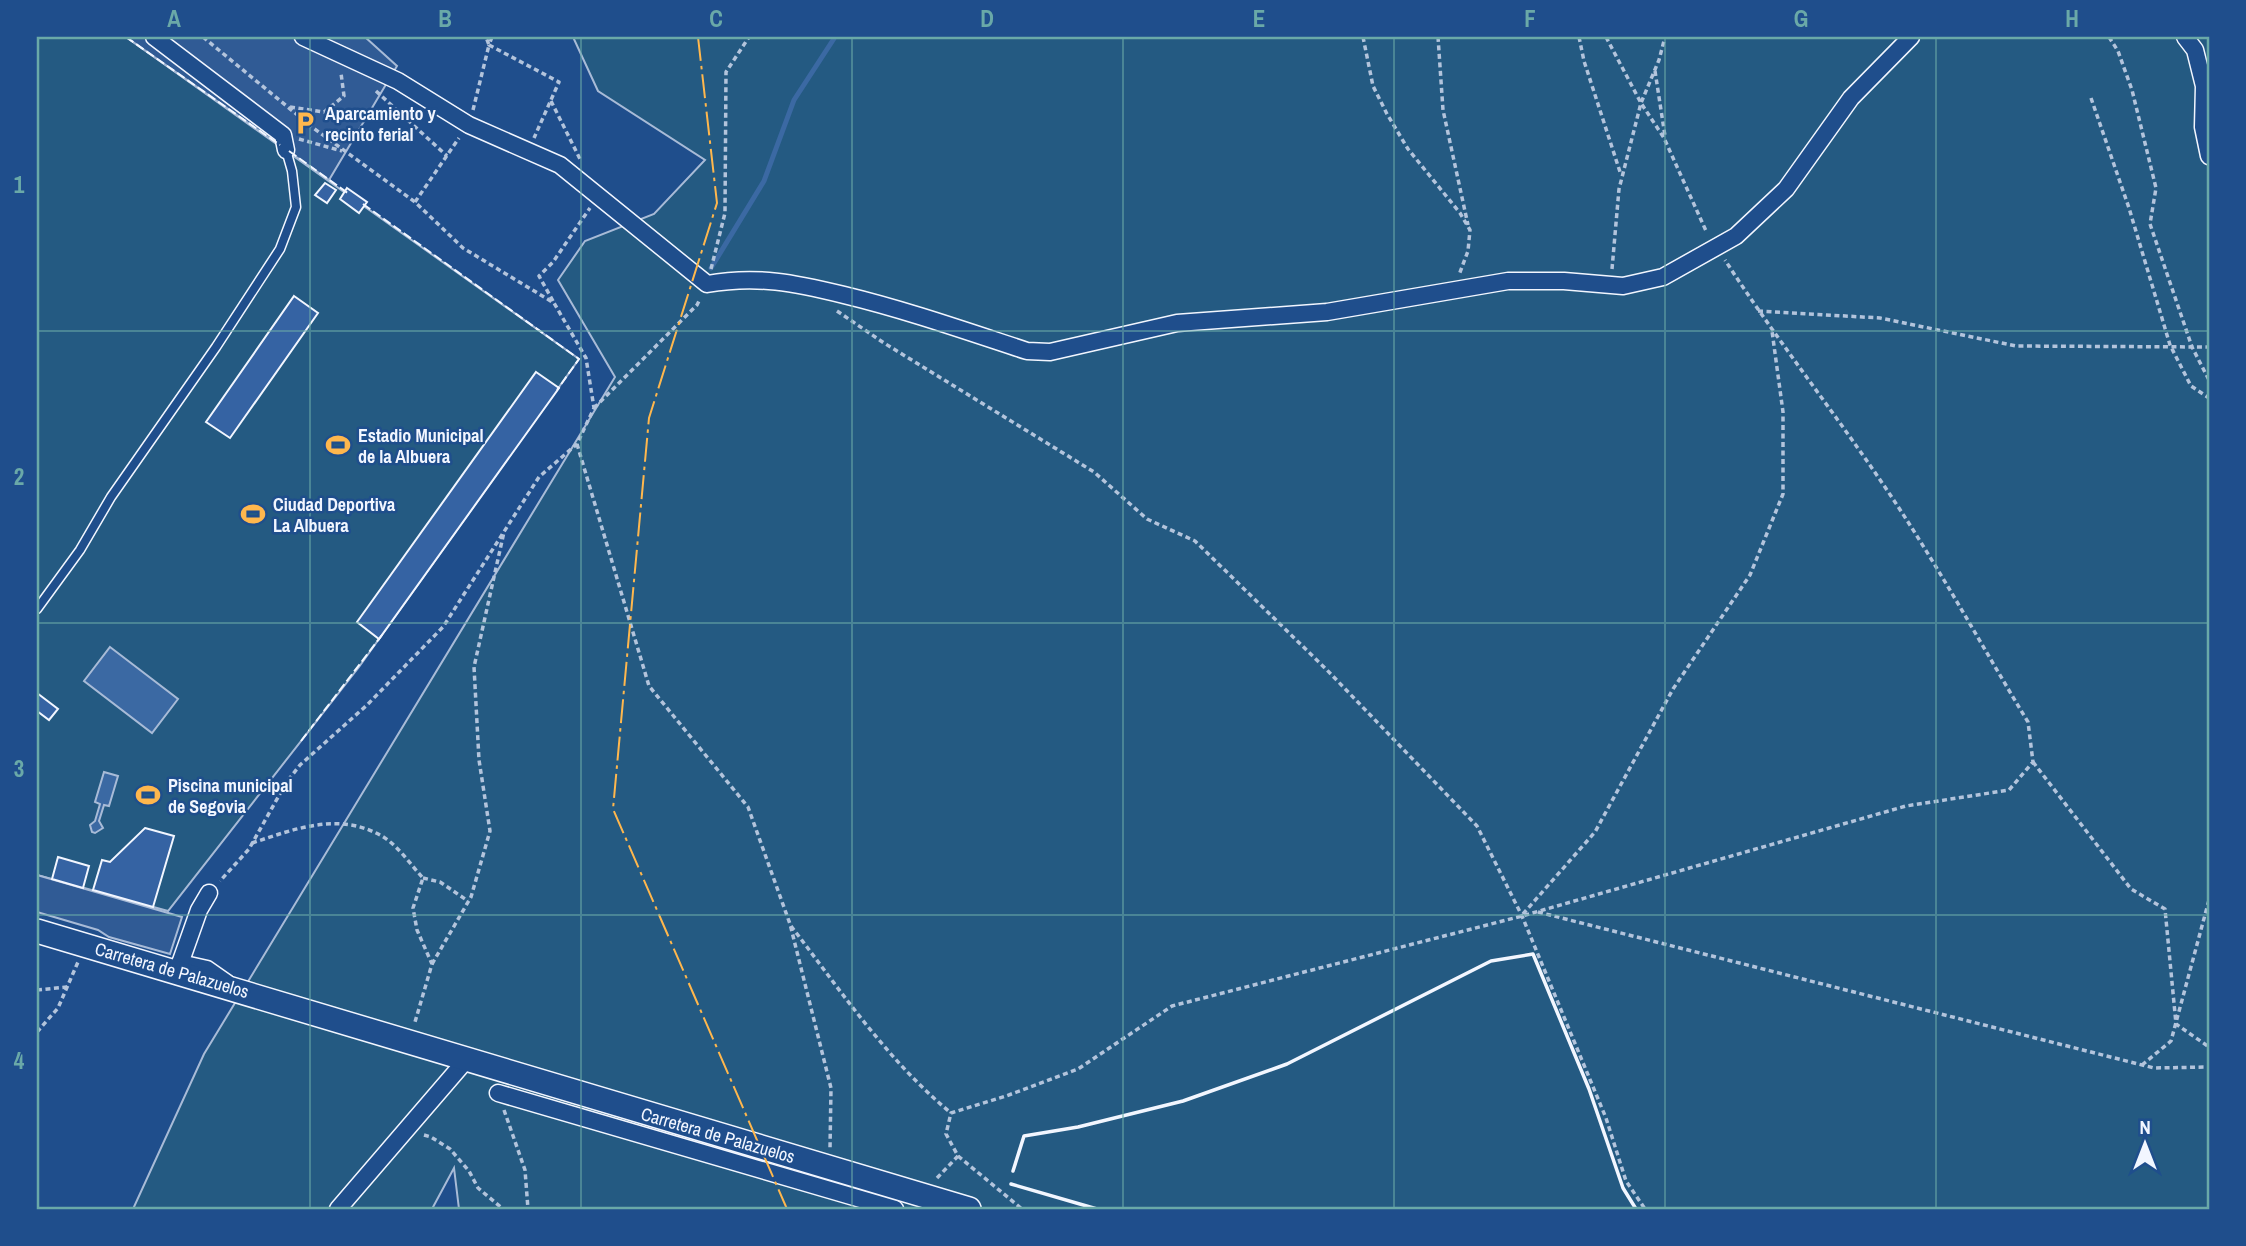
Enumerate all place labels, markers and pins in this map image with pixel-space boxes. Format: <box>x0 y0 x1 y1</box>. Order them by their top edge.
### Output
place label: Aparcamiento y recinto ferial <box>325 101 437 147</box>
parking icon: Aparcamiento y recinto ferial <box>291 109 319 137</box>
place label: Estadio Municipal de la Albuera <box>358 423 484 469</box>
sports icon: Estadio Municipal de la Albuera <box>324 431 352 459</box>
place label: Ciudad Deportiva La Albuera <box>273 492 396 538</box>
sports icon: Ciudad Deportiva La Albuera <box>239 500 267 528</box>
place label: Piscina municipal de Segovia <box>168 773 293 819</box>
sports icon: Piscina municipal de Segovia <box>134 781 162 809</box>

